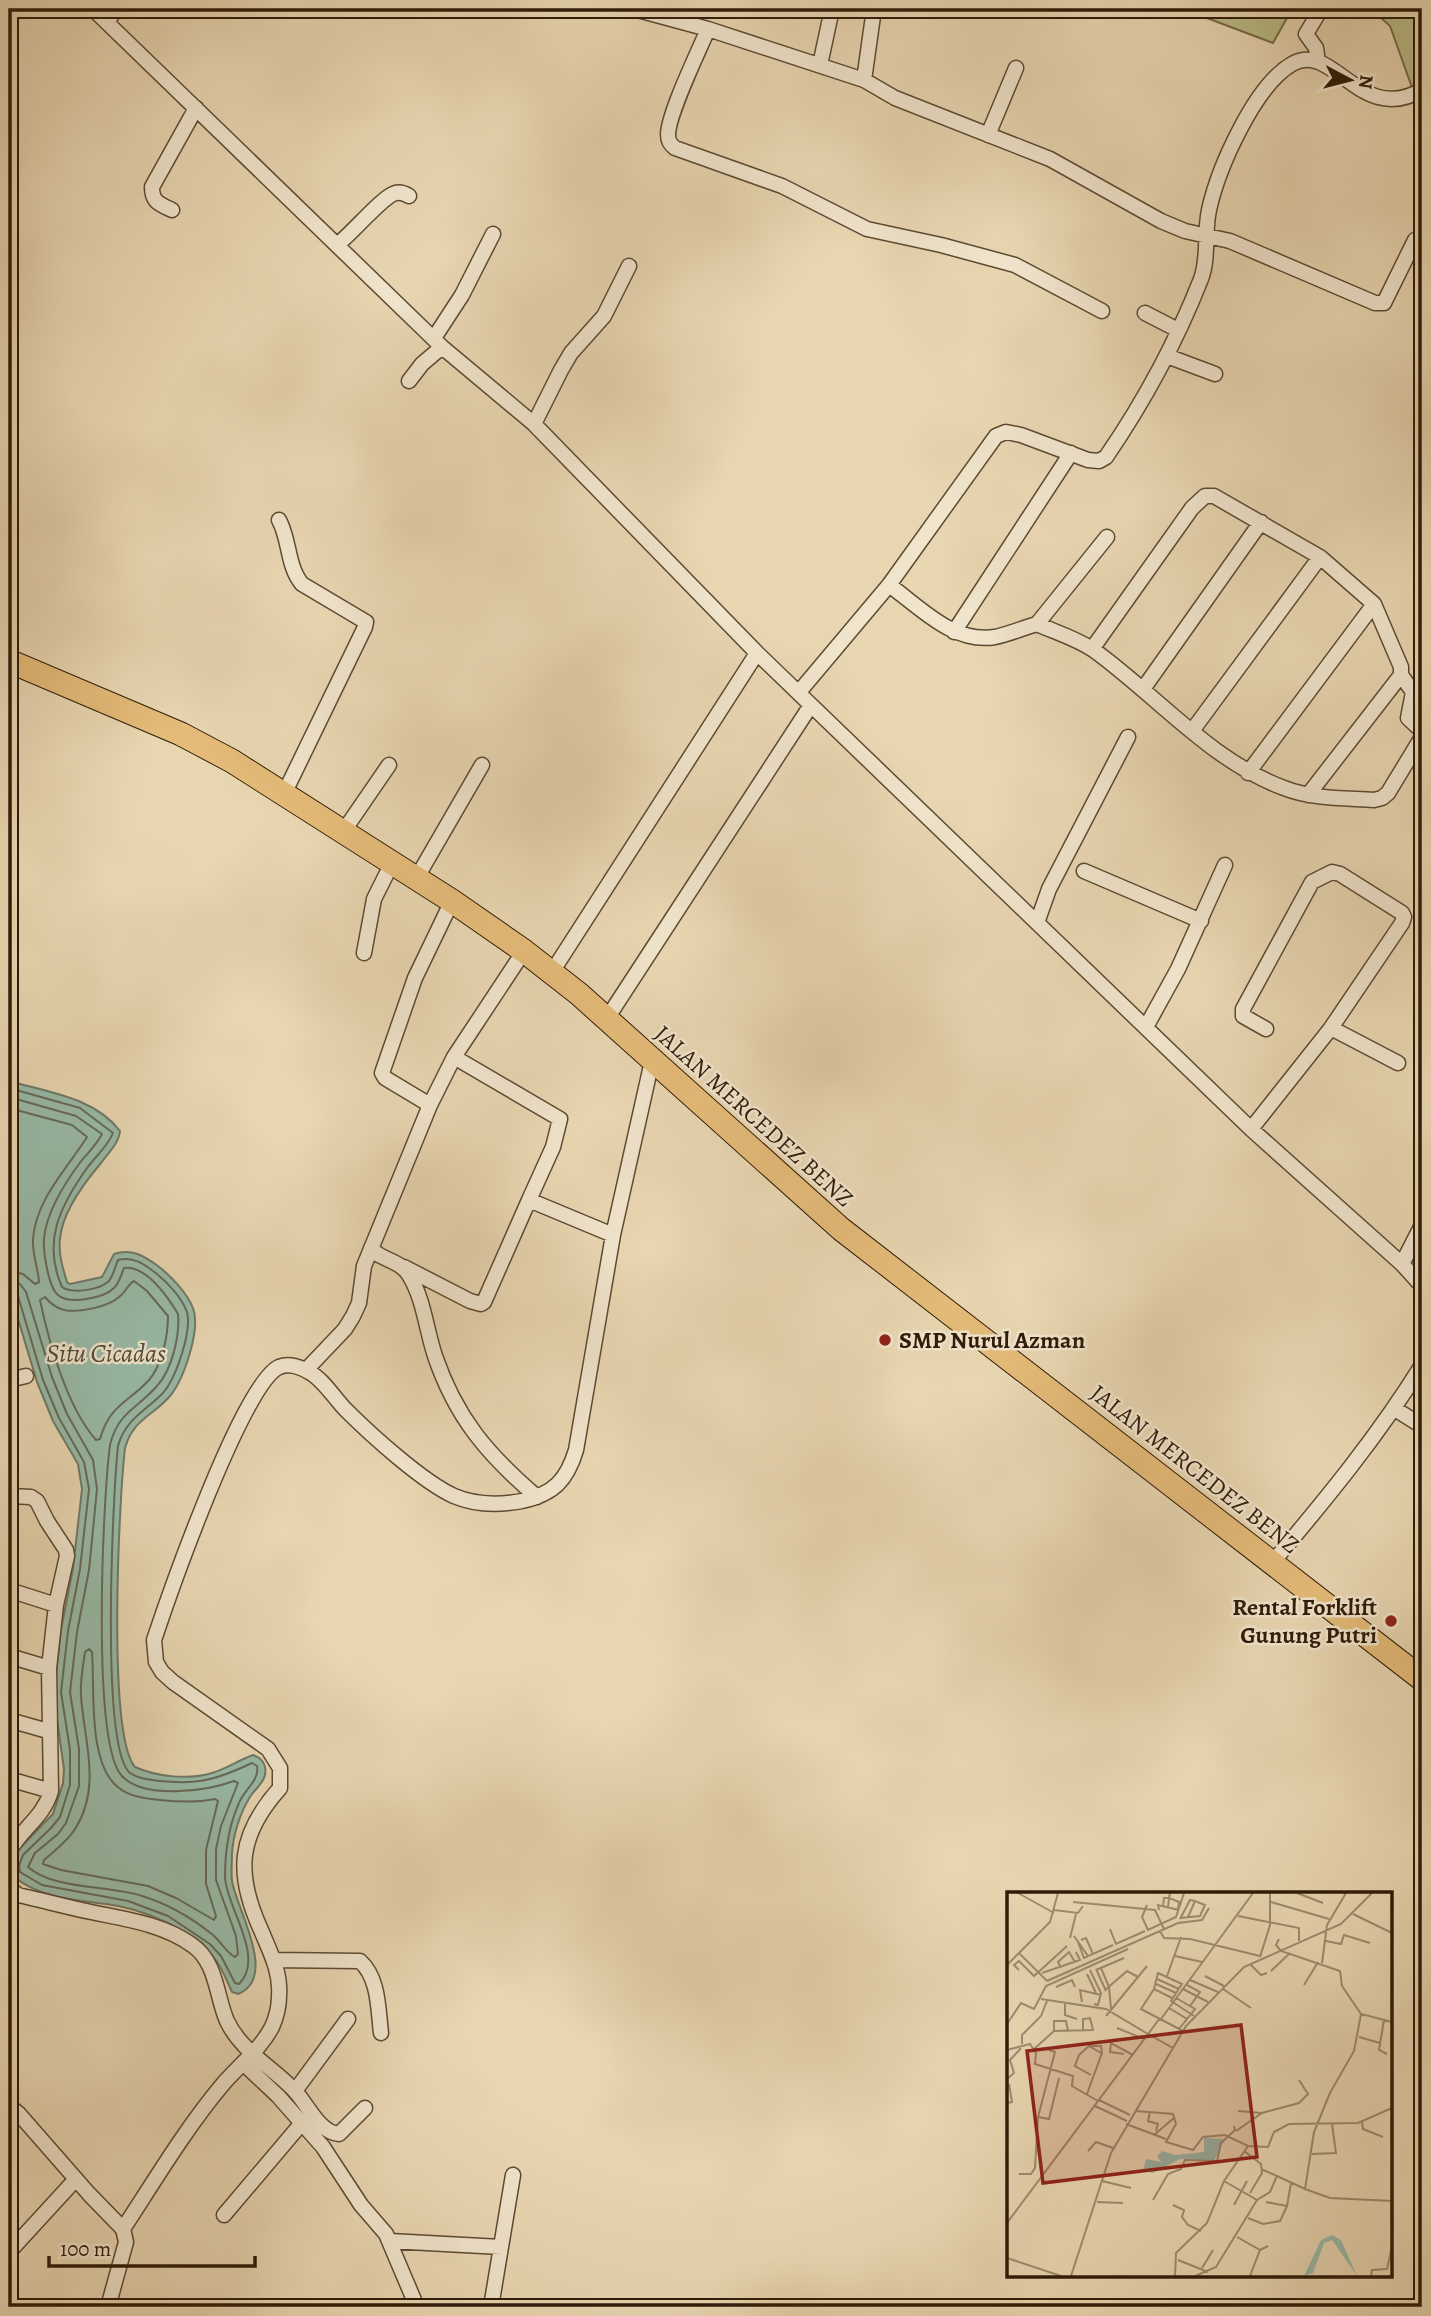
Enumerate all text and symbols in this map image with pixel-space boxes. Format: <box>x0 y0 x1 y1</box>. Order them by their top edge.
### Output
north arrow <box>1316 46 1386 116</box>
text: N <box>1352 73 1380 91</box>
street label: JALAN MERCEDEZ BENZ <box>648 1018 860 1214</box>
place label: SMP Nurul Azman <box>899 1324 1086 1356</box>
marker: SMP Nurul Azman <box>877 1332 893 1348</box>
water label: Situ Cicadas <box>46 1336 166 1371</box>
street label: JALAN MERCEDEZ BENZ <box>1084 1377 1306 1561</box>
place label: Rental Forklift Gunung Putri <box>1232 1591 1377 1651</box>
marker: Rental Forklift Gunung Putri <box>1383 1613 1399 1629</box>
inset map <box>1007 1892 1392 2278</box>
scale bar <box>49 2225 256 2269</box>
text: 100 m <box>60 2235 111 2263</box>

